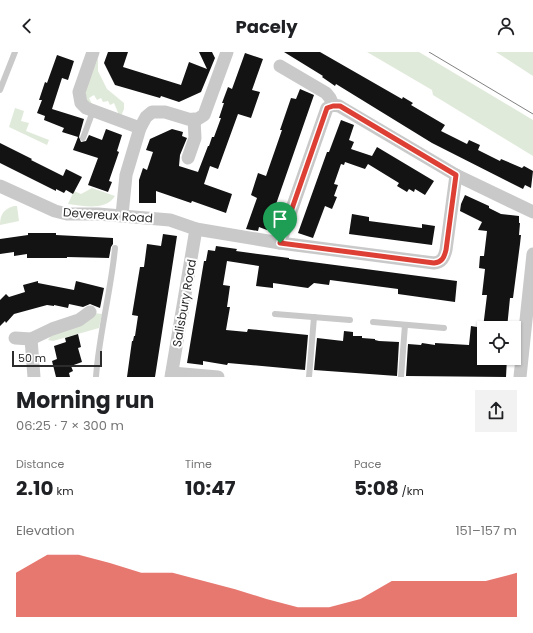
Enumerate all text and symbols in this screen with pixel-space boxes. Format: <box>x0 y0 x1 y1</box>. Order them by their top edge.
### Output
text: Pacely <box>235 14 298 39</box>
icon: back <box>16 15 38 37</box>
icon: person <box>495 15 517 37</box>
pin <box>263 202 297 243</box>
street label: Devereux Road <box>63 203 153 227</box>
icon: arrive <box>269 208 291 230</box>
street label: Salisbury Road <box>168 258 200 348</box>
map controls <box>477 321 521 365</box>
button: locate <box>477 321 521 365</box>
scale bar <box>12 349 102 368</box>
text: 50 m <box>18 350 46 366</box>
text: Morning run <box>16 385 154 416</box>
button: share <box>475 390 517 432</box>
text: 06:25 · 7 × 300 m <box>16 416 124 435</box>
text: Distance <box>16 456 64 472</box>
text: Time <box>185 456 212 472</box>
text: Pace <box>354 456 381 472</box>
text: 2.10 <box>16 474 54 502</box>
text: 10:47 <box>185 474 235 502</box>
text: 5:08 <box>354 474 399 502</box>
text: km <box>54 483 74 499</box>
text: /km <box>399 483 424 499</box>
text: Elevation <box>16 521 75 540</box>
text: 151–157 m <box>455 521 517 540</box>

